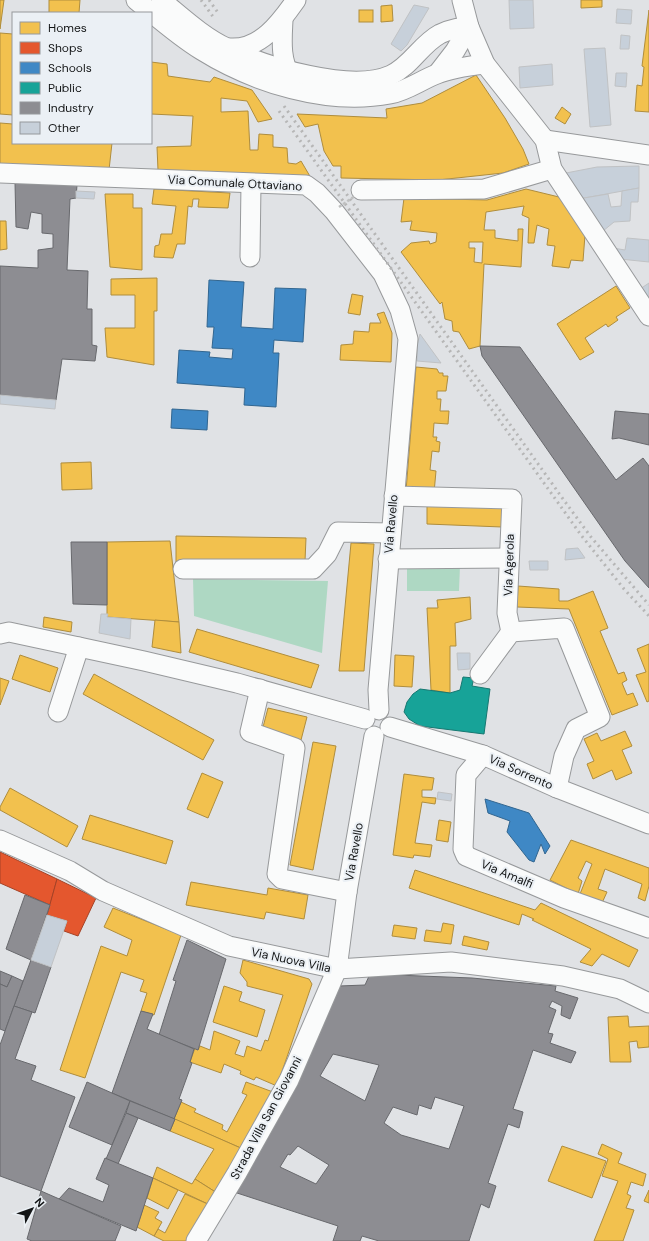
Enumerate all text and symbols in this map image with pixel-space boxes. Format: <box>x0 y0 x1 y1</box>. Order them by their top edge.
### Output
legend <box>12 12 152 144</box>
text: Homes <box>48 20 87 36</box>
text: Shops <box>48 40 83 56</box>
text: Schools <box>48 60 92 76</box>
text: Public <box>48 80 82 96</box>
text: Industry <box>48 100 94 116</box>
text: Other <box>48 120 81 136</box>
street label: Via Comunale Ottaviano <box>167 171 303 195</box>
street label: Via Ravello <box>380 494 402 554</box>
street label: Via Agerola <box>500 534 518 596</box>
street label: Via Sorrento <box>486 751 556 793</box>
street label: Via Ravello <box>341 821 367 883</box>
street label: Via Amalfi <box>478 856 536 892</box>
street label: Via Nuova Villa <box>250 944 332 976</box>
street label: Strada Villa San Giovanni <box>227 1053 305 1182</box>
north arrow <box>12 1189 52 1229</box>
text: N <box>32 1195 47 1210</box>

